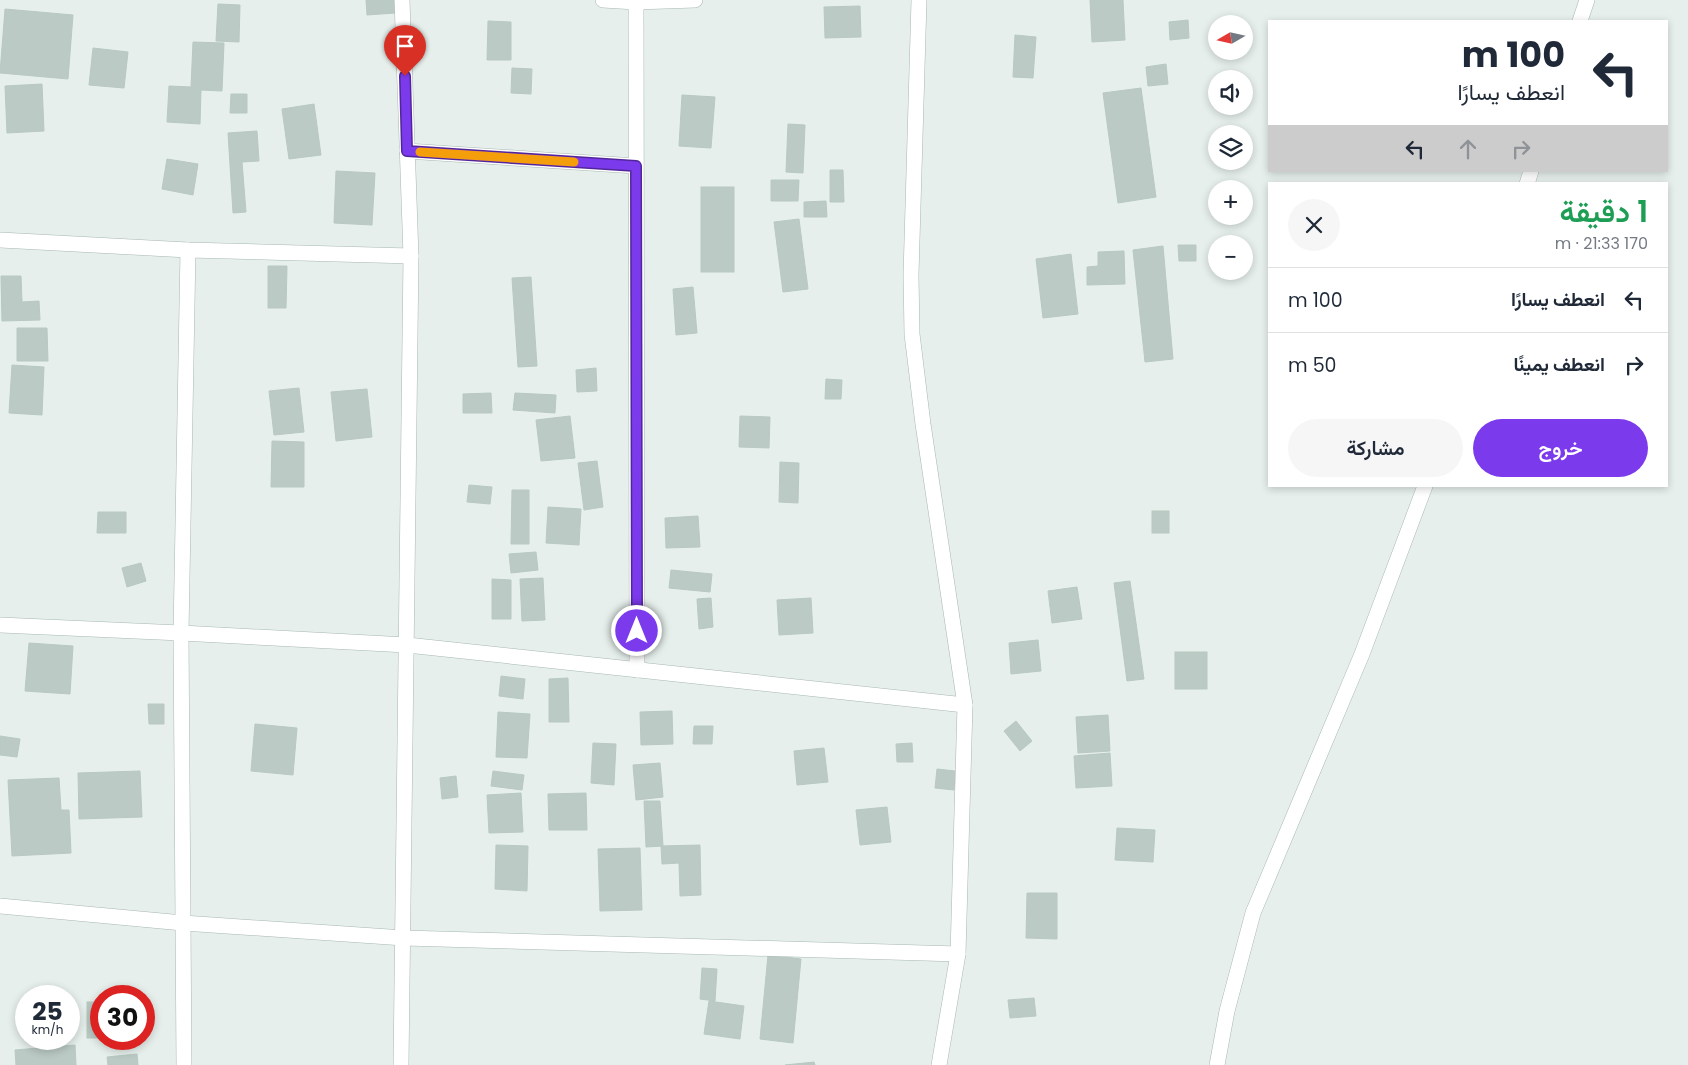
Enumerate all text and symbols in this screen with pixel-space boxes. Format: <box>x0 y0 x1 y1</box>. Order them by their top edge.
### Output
north arrow <box>1208 15 1252 60</box>
map controls <box>1208 15 1253 280</box>
pin <box>384 25 426 76</box>
text: 100 m <box>1462 30 1565 79</box>
icon: arrive <box>391 32 419 60</box>
icon: left <box>1583 40 1648 105</box>
button: sound <box>1208 70 1253 115</box>
text: انعطف يسارًا <box>1458 77 1565 108</box>
button: layers <box>1208 125 1253 170</box>
icon: left <box>1401 135 1429 163</box>
icon: ahead <box>1454 135 1482 163</box>
icon: right <box>1507 135 1535 163</box>
button: + <box>1208 180 1253 225</box>
text: 1 دقيقة <box>1560 190 1648 233</box>
button: close <box>1288 199 1340 251</box>
text: 170 m · 21:33 <box>1555 232 1648 255</box>
button: − <box>1208 235 1253 280</box>
text: انعطف يسارًا <box>1511 286 1605 313</box>
icon: left <box>1620 286 1648 314</box>
text: 100 m <box>1288 287 1343 314</box>
text: انعطف يمينًا <box>1513 351 1605 378</box>
icon: right <box>1620 351 1648 379</box>
text: 50 m <box>1288 352 1337 379</box>
button: مشاركة <box>1288 419 1463 477</box>
button: خروج <box>1473 419 1648 477</box>
position arrow <box>610 604 662 656</box>
speed limit sign: 30 <box>90 985 155 1050</box>
text: 25 <box>32 994 63 1029</box>
text: km/h <box>32 1021 63 1038</box>

